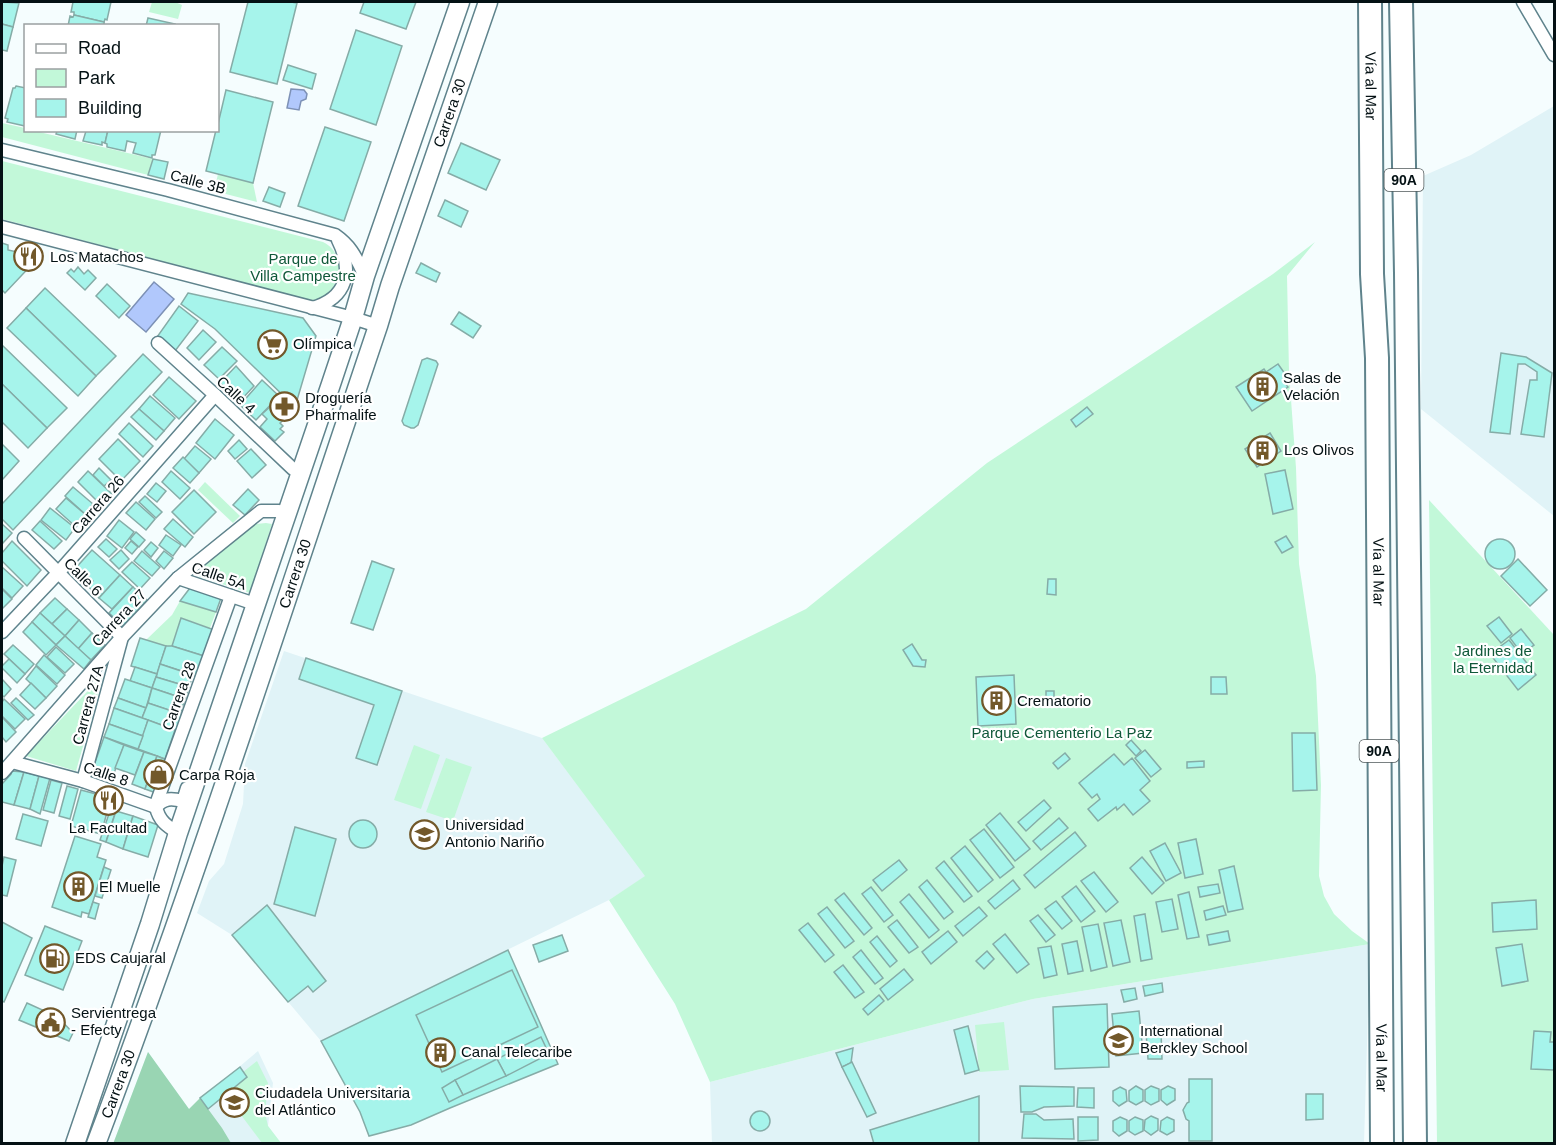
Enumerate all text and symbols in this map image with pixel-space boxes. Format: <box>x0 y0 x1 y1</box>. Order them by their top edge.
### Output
legend <box>24 24 219 132</box>
text: Road <box>78 38 121 58</box>
street label: Vía al Mar <box>1362 52 1380 120</box>
text: Park <box>78 68 116 88</box>
street label: Carrera 30 <box>429 76 469 150</box>
text: Building <box>78 98 142 118</box>
street label: Calle 3B <box>169 166 228 197</box>
road number: 90A <box>1384 169 1424 191</box>
restaurant icon: Los Matachos <box>13 241 45 273</box>
place label: Los Matachos <box>50 248 143 265</box>
park label: Parque de Villa Campestre <box>250 250 356 284</box>
supermarket icon: Olímpica <box>256 328 288 360</box>
place label: Olímpica <box>293 335 353 352</box>
place label: Salas de Velación <box>1283 369 1341 403</box>
building icon: Salas de Velación <box>1246 371 1278 403</box>
street label: Calle 4 <box>213 372 259 417</box>
place label: Droguería Pharmalife <box>305 389 377 423</box>
pharmacy icon: Droguería Pharmalife <box>268 391 300 423</box>
building icon: Los Olivos <box>1247 434 1279 466</box>
place label: Los Olivos <box>1284 441 1354 458</box>
street label: Carrera 26 <box>68 472 128 537</box>
street label: Carrera 30 <box>275 537 314 610</box>
street label: Vía al Mar <box>1370 538 1388 606</box>
street label: Calle 6 <box>61 554 106 599</box>
street label: Calle 5A <box>190 558 249 593</box>
street label: Carrera 27 <box>88 586 149 650</box>
park label: Jardines de la Eternidad <box>1453 642 1533 676</box>
street label: Carrera 28 <box>158 659 199 732</box>
street label: Carrera 27A <box>69 663 106 747</box>
building icon: Crematorio <box>980 685 1012 717</box>
place label: Crematorio <box>1017 692 1091 709</box>
park label: Parque Cementerio La Paz <box>972 724 1152 741</box>
road number: 90A <box>1360 740 1398 762</box>
street label: Calle 8 <box>81 758 131 789</box>
shop icon: Carpa Roja <box>142 759 174 791</box>
place label: Carpa Roja <box>179 766 256 783</box>
restaurant icon: La Facultad <box>92 785 124 817</box>
place label: Universidad Antonio Nariño <box>445 816 544 850</box>
school or university icon: Universidad Antonio Nariño <box>408 818 440 850</box>
place label: La Facultad <box>69 819 147 836</box>
building icon: El Muelle <box>62 871 94 903</box>
place label: El Muelle <box>99 878 161 895</box>
fuel station icon: EDS Caujaral <box>38 942 70 974</box>
place label: EDS Caujaral <box>75 949 166 966</box>
place label: Servientrega - Efecty <box>71 1004 157 1038</box>
public building icon: Servientrega - Efecty <box>34 1006 66 1038</box>
place label: International Berckley School <box>1140 1022 1248 1056</box>
school or university icon: International Berckley School <box>1103 1024 1135 1056</box>
street label: Vía al Mar <box>1373 1024 1391 1092</box>
building icon: Canal Telecaribe <box>424 1036 456 1068</box>
place label: Canal Telecaribe <box>461 1043 572 1060</box>
street label: Carrera 30 <box>97 1047 138 1120</box>
place label: Ciudadela Universitaria del Atlántico <box>255 1084 411 1118</box>
school or university icon: Ciudadela Universitaria del Atlántico <box>218 1086 250 1118</box>

